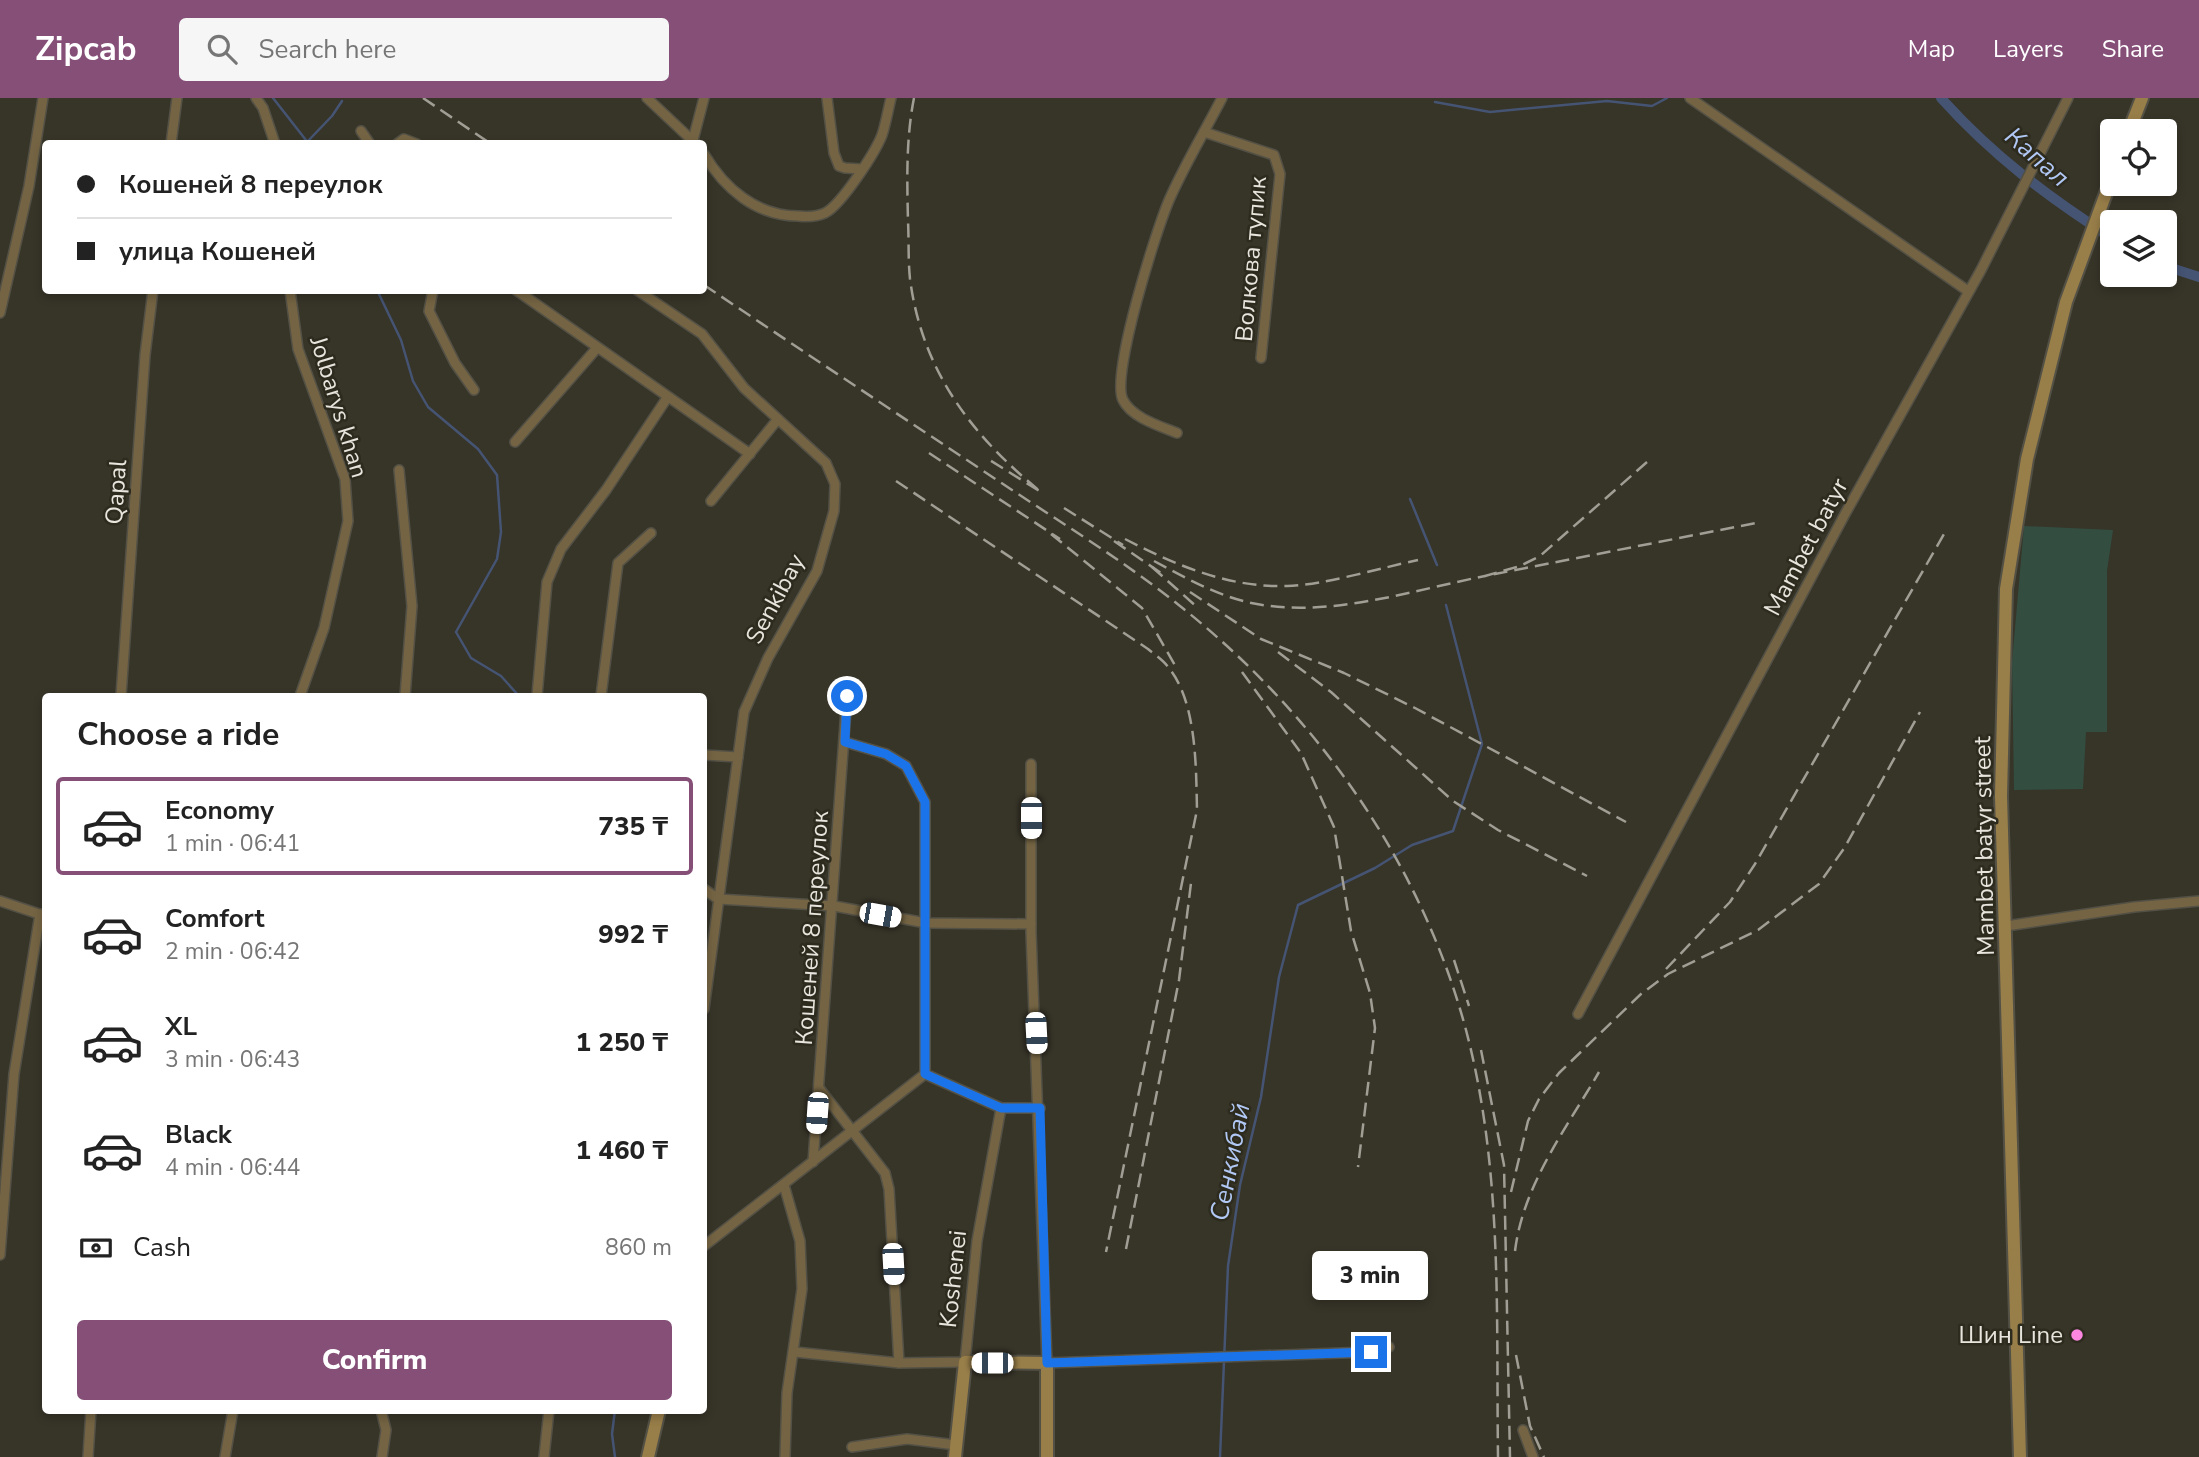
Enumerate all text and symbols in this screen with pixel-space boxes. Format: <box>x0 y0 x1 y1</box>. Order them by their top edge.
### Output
search box <box>179 18 669 81</box>
text: Zipcab <box>35 27 137 72</box>
icon: search <box>203 30 241 68</box>
text: Search here <box>259 32 396 67</box>
text: Map <box>1908 33 1955 65</box>
text: Layers <box>1993 33 2064 65</box>
text: Share <box>2102 33 2164 65</box>
water label: Капал <box>1997 119 2077 195</box>
map controls <box>2100 119 2177 287</box>
button: locate <box>2100 119 2177 196</box>
text: Кошеней 8 переулок <box>119 167 382 202</box>
street label: Волкова тупик <box>1228 175 1274 343</box>
button: layers <box>2100 210 2177 287</box>
text: улица Кошеней <box>119 234 316 269</box>
street label: Jolbarys khan <box>302 332 376 482</box>
street label: Qapal <box>98 458 134 526</box>
street label: Mambet batyr <box>1756 472 1856 621</box>
street label: Senkibay <box>738 548 812 650</box>
route start <box>831 680 863 712</box>
text: Choose a ride <box>77 713 279 756</box>
street label: Mambet batyr street <box>1966 735 2002 956</box>
text: Economy <box>165 793 274 828</box>
icon: car <box>81 795 144 858</box>
car <box>1021 797 1042 839</box>
text: 735 ₸ <box>598 809 668 844</box>
street label: Кошеней 8 переулок <box>788 809 836 1046</box>
text: 1 min · 06:41 <box>165 828 300 859</box>
text: Comfort <box>165 901 265 936</box>
car <box>858 901 903 929</box>
icon: car <box>81 903 144 966</box>
text: 992 ₸ <box>598 917 668 952</box>
text: 2 min · 06:42 <box>165 936 300 967</box>
text: XL <box>165 1009 197 1044</box>
icon: car <box>81 1011 144 1074</box>
car <box>1025 1011 1048 1055</box>
text: 1 250 ₸ <box>576 1025 668 1060</box>
text: 3 min · 06:43 <box>165 1044 300 1075</box>
car <box>806 1091 829 1135</box>
water label: Сенкибай <box>1201 1100 1259 1224</box>
text: Black <box>165 1117 232 1152</box>
icon: car <box>81 1119 144 1182</box>
text: 1 460 ₸ <box>576 1133 668 1168</box>
text: 4 min · 06:44 <box>165 1152 300 1183</box>
icon: cash <box>77 1229 115 1267</box>
street label: Koshenei <box>932 1229 974 1329</box>
text: Cash <box>133 1230 191 1265</box>
text: 860 m <box>605 1232 672 1263</box>
car <box>882 1242 905 1286</box>
callout: 3 min <box>1313 1250 1429 1300</box>
text: 3 min <box>1340 1260 1400 1291</box>
place label: Шин Line <box>1958 1319 2063 1351</box>
button: Confirm <box>77 1320 672 1400</box>
marker: Шин Line <box>2069 1327 2085 1343</box>
route end <box>1355 1336 1387 1368</box>
car <box>972 1353 1014 1374</box>

